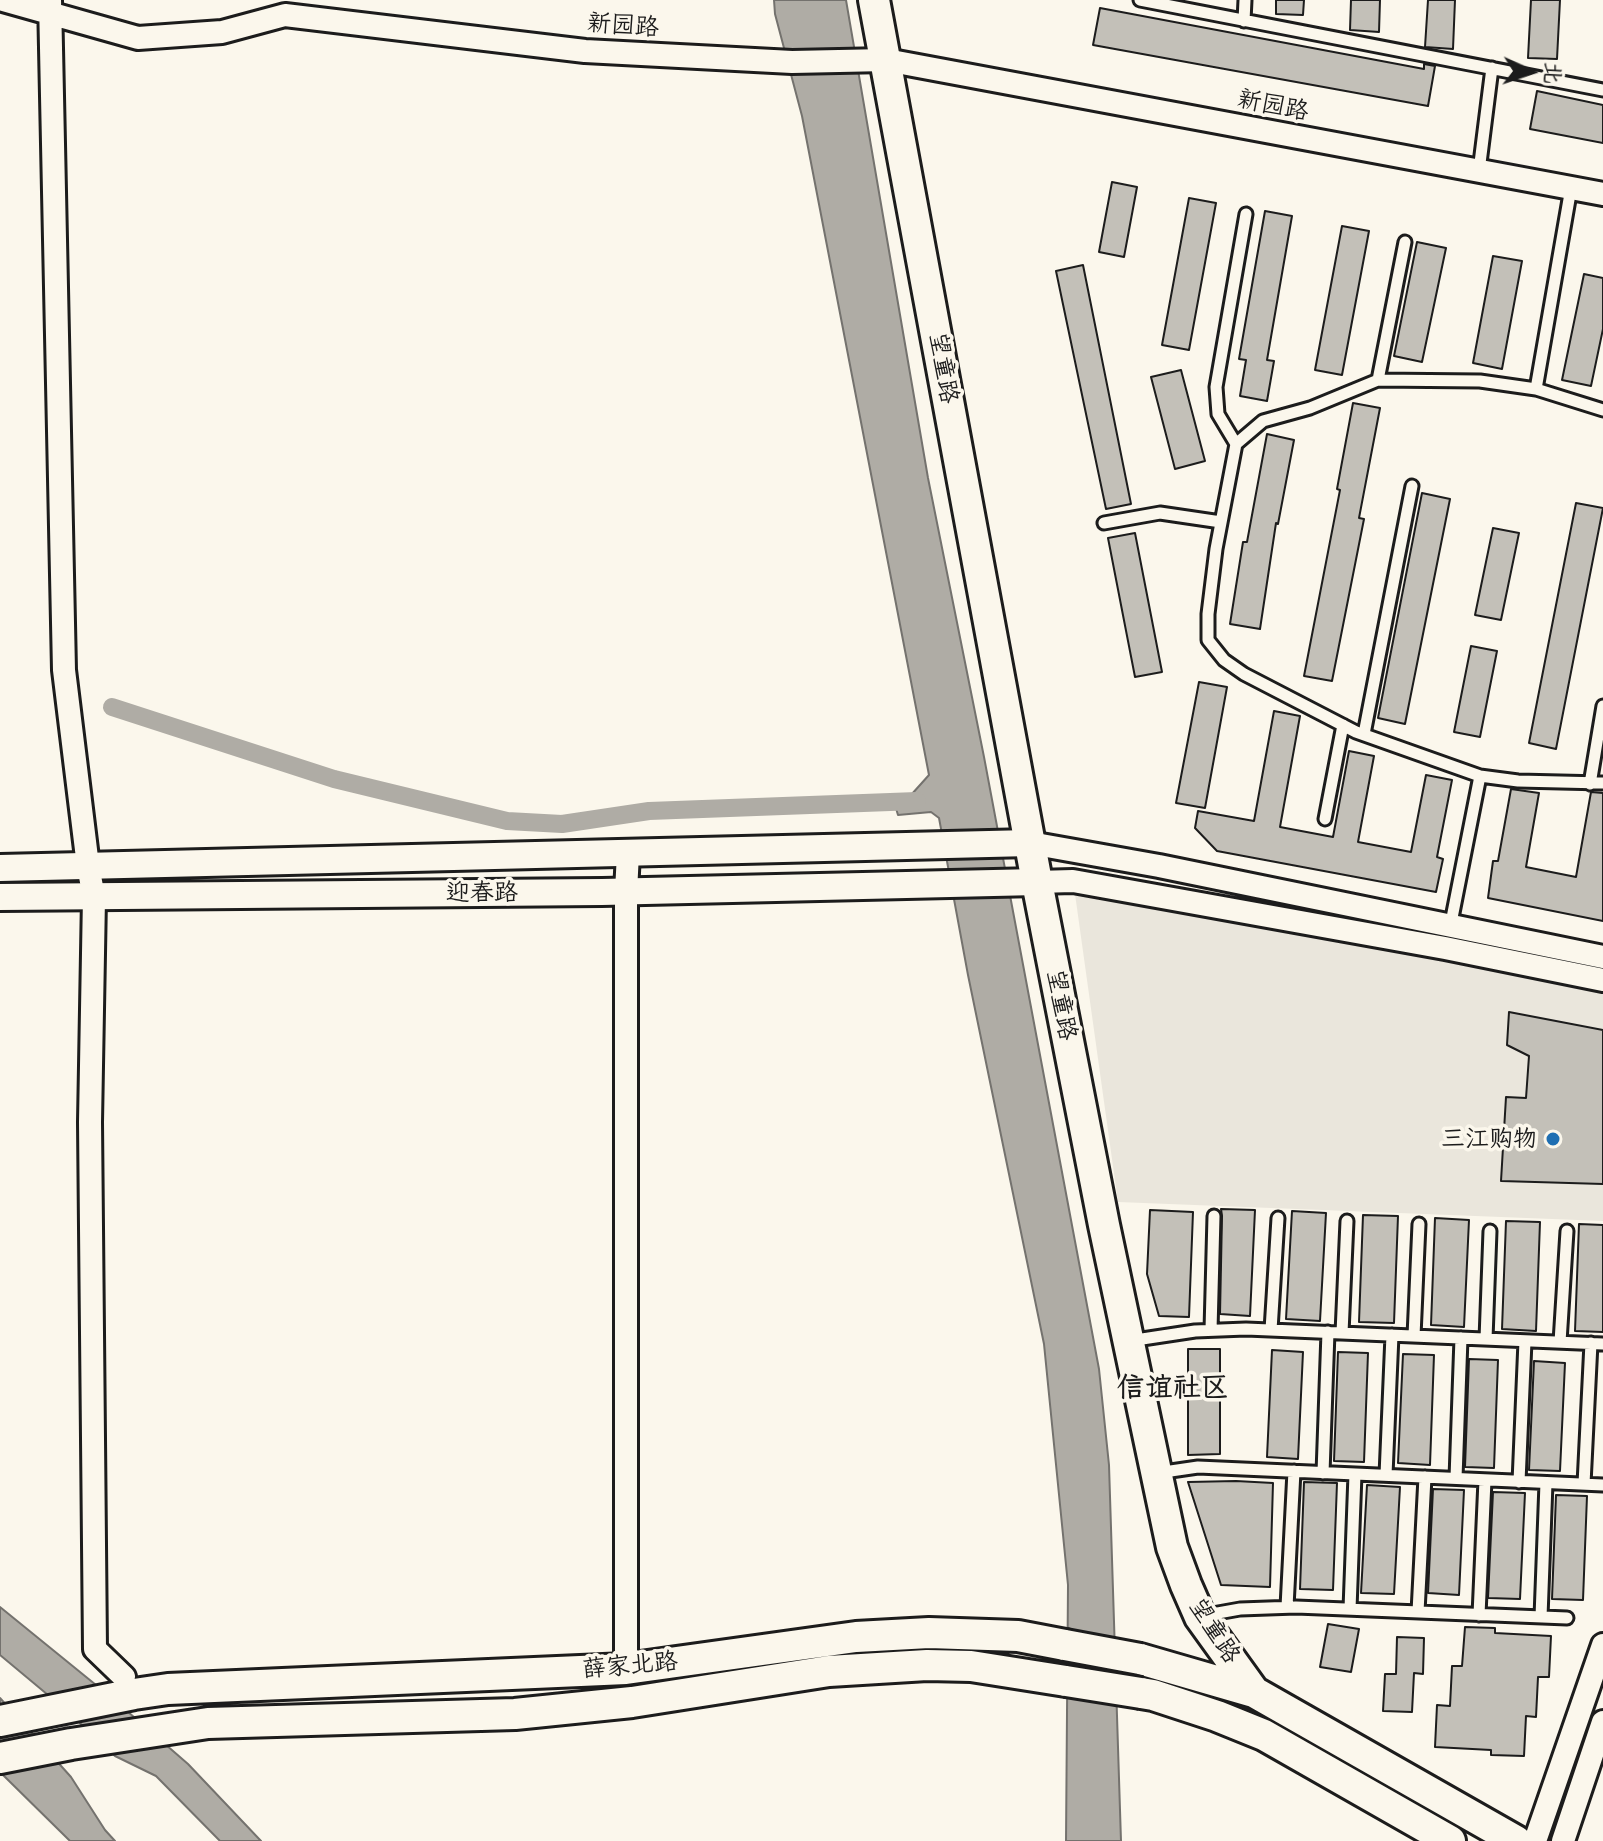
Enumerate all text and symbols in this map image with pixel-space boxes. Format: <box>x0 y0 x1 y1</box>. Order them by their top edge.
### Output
street label: 新园路 <box>586 9 660 43</box>
north arrow <box>1491 32 1571 112</box>
text: 北 <box>1538 61 1573 85</box>
street label: 新园路 <box>1235 85 1311 127</box>
street label: 望童路 <box>923 330 963 406</box>
street label: 迎春路 <box>446 879 518 907</box>
street label: 望童路 <box>1040 967 1082 1043</box>
place label: 三江购物 <box>1441 1125 1537 1153</box>
marker: 三江购物 <box>1544 1130 1562 1148</box>
district label: 信谊社区 <box>1117 1371 1229 1405</box>
street label: 望童路 <box>1182 1593 1246 1669</box>
street label: 薛家北路 <box>581 1647 679 1685</box>

